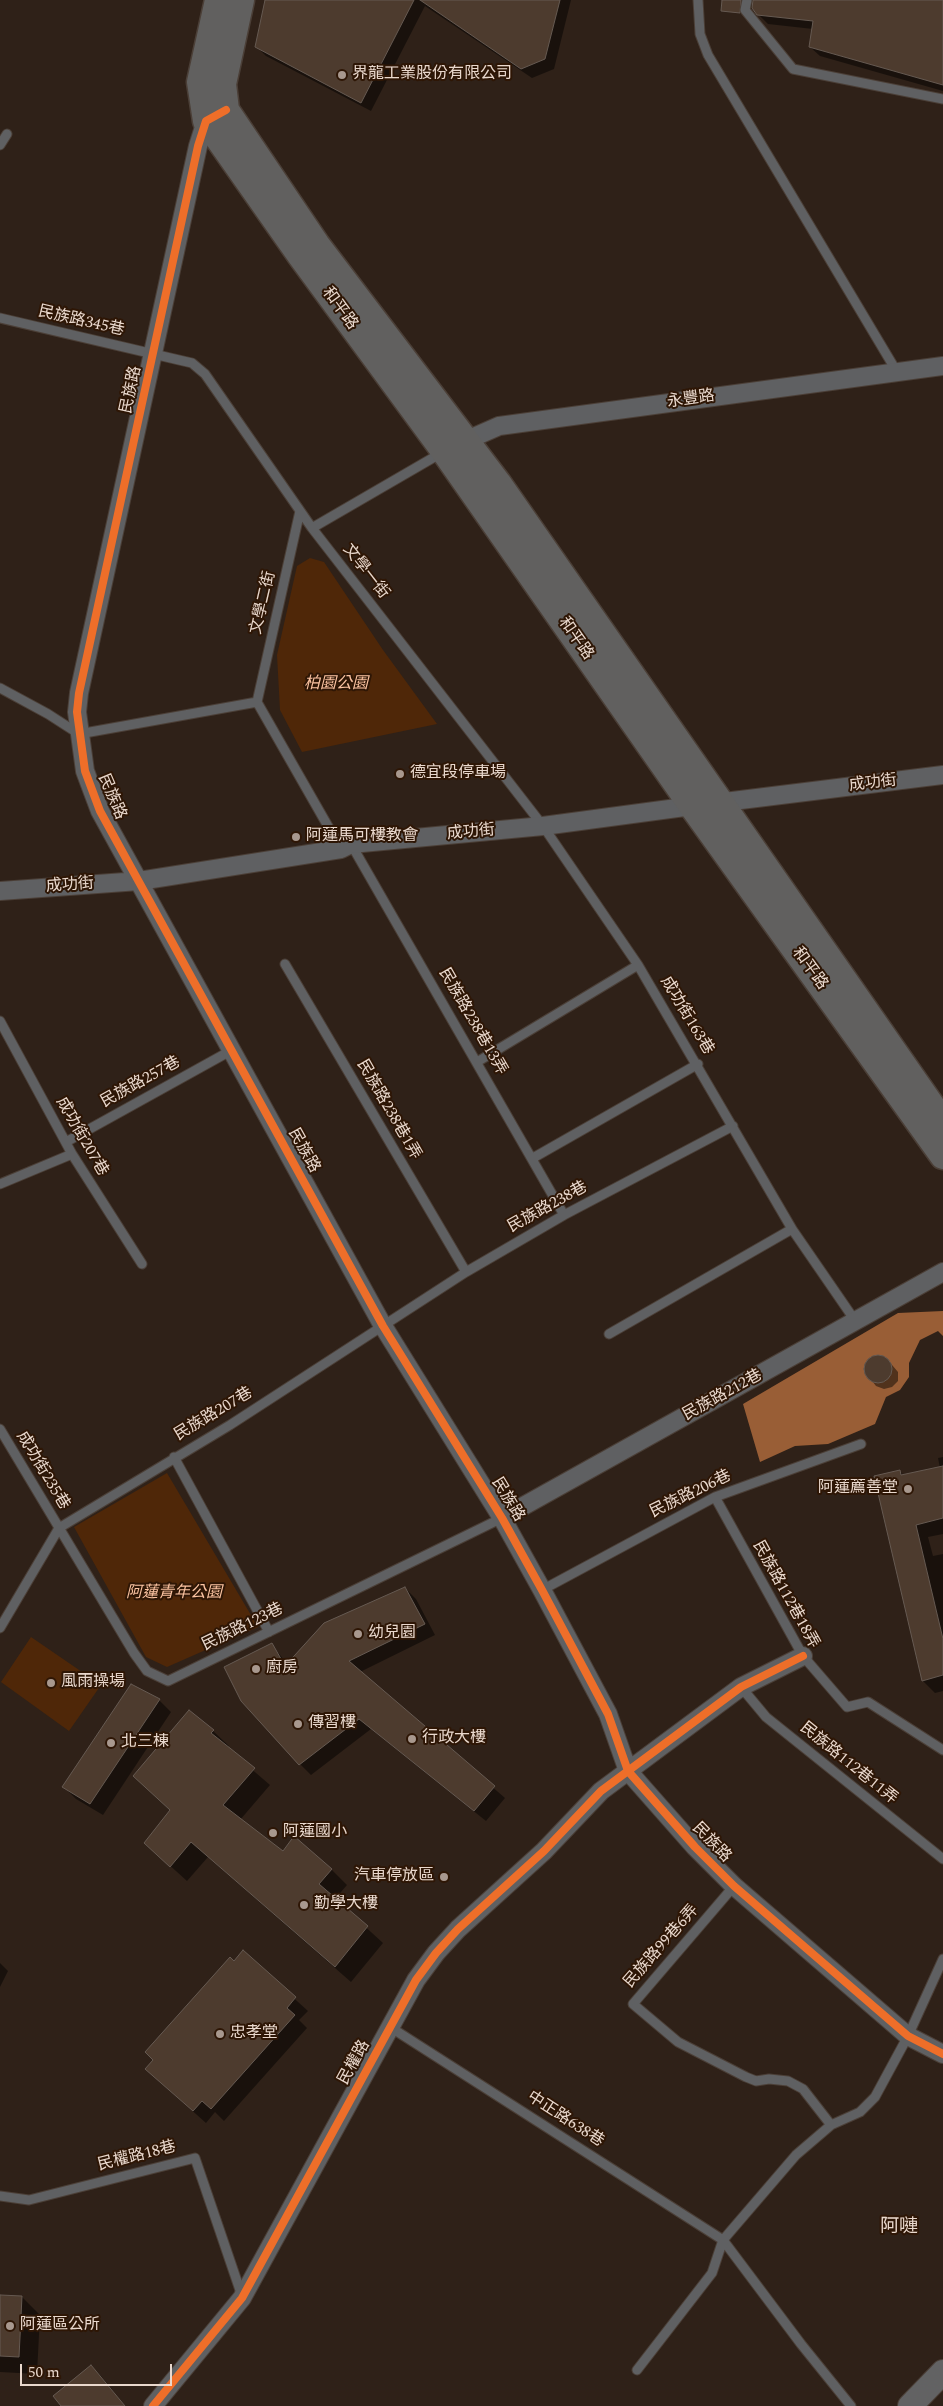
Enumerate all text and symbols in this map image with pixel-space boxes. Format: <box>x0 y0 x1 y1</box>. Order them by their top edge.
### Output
place label: 界龍工業股份有限公司 <box>352 65 512 85</box>
marker: 界龍工業股份有限公司 <box>336 69 348 81</box>
street label: 和平路 <box>317 284 361 334</box>
street label: 民族路345巷 <box>36 303 126 341</box>
street label: 民族路 <box>118 365 146 415</box>
street label: 永豐路 <box>666 387 716 413</box>
street label: 文學一街 <box>338 541 392 603</box>
street label: 文學二街 <box>247 570 281 636</box>
street label: 和平路 <box>553 614 597 664</box>
park label: 柏園公園 <box>304 675 368 695</box>
place label: 德宜段停車場 <box>410 764 506 784</box>
marker: 德宜段停車場 <box>394 768 406 780</box>
street label: 民族路 <box>93 771 129 823</box>
street label: 成功街 <box>848 772 898 796</box>
street label: 成功街 <box>446 821 496 845</box>
place label: 阿蓮馬可樓教會 <box>306 827 418 847</box>
marker: 阿蓮馬可樓教會 <box>290 831 302 843</box>
street label: 成功街 <box>45 875 95 897</box>
street label: 和平路 <box>787 944 831 994</box>
street label: 民族路238巷13弄 <box>434 965 510 1079</box>
street label: 成功街163巷 <box>655 973 717 1059</box>
street label: 民族路257巷 <box>98 1053 184 1113</box>
street label: 民族路238巷1弄 <box>352 1057 424 1163</box>
street label: 成功街207巷 <box>51 1094 111 1180</box>
street label: 民族路 <box>283 1125 323 1177</box>
street label: 民族路238巷 <box>505 1178 591 1238</box>
street label: 民族路212巷 <box>680 1366 766 1426</box>
street label: 民族路207巷 <box>171 1384 257 1446</box>
street label: 成功街235巷 <box>11 1428 73 1514</box>
street label: 民族路206巷 <box>647 1467 735 1523</box>
street label: 民族路 <box>486 1474 528 1526</box>
place label: 阿蓮薦善堂 <box>818 1479 898 1499</box>
marker: 阿蓮薦善堂 <box>902 1483 914 1495</box>
street label: 民族路112巷18弄 <box>748 1538 822 1652</box>
park label: 阿蓮青年公園 <box>126 1584 222 1604</box>
street label: 民族路123巷 <box>199 1600 287 1656</box>
place label: 幼兒園 <box>368 1624 416 1644</box>
marker: 幼兒園 <box>352 1628 364 1640</box>
place label: 廚房 <box>266 1659 298 1679</box>
marker: 廚房 <box>250 1663 262 1675</box>
place label: 風雨操場 <box>61 1673 125 1693</box>
marker: 風雨操場 <box>45 1677 57 1689</box>
place label: 傳習樓 <box>308 1714 356 1734</box>
marker: 傳習樓 <box>292 1718 304 1730</box>
street label: 民族路112巷11弄 <box>795 1719 901 1809</box>
place label: 行政大樓 <box>422 1729 486 1749</box>
place label: 北三棟 <box>121 1733 169 1753</box>
marker: 行政大樓 <box>406 1733 418 1745</box>
marker: 北三棟 <box>105 1737 117 1749</box>
street label: 民族路 <box>687 1819 735 1867</box>
place label: 阿蓮國小 <box>283 1823 347 1843</box>
marker: 阿蓮國小 <box>267 1827 279 1839</box>
place label: 汽車停放區 <box>354 1867 434 1887</box>
marker: 汽車停放區 <box>438 1871 450 1883</box>
place label: 勤學大樓 <box>314 1895 378 1915</box>
marker: 勤學大樓 <box>298 1899 310 1911</box>
street label: 民族路99巷6弄 <box>621 1901 703 1993</box>
place label: 忠孝堂 <box>230 2024 278 2044</box>
marker: 忠孝堂 <box>214 2028 226 2040</box>
street label: 民權路 <box>335 2037 375 2089</box>
street label: 中正路638巷 <box>523 2088 607 2152</box>
street label: 民權路18巷 <box>96 2138 178 2176</box>
district label: 阿嗹 <box>880 2217 918 2239</box>
place label: 阿蓮區公所 <box>20 2316 100 2336</box>
marker: 阿蓮區公所 <box>4 2320 16 2332</box>
scale bar <box>22 2354 175 2386</box>
text: 50 m <box>28 2361 60 2384</box>

